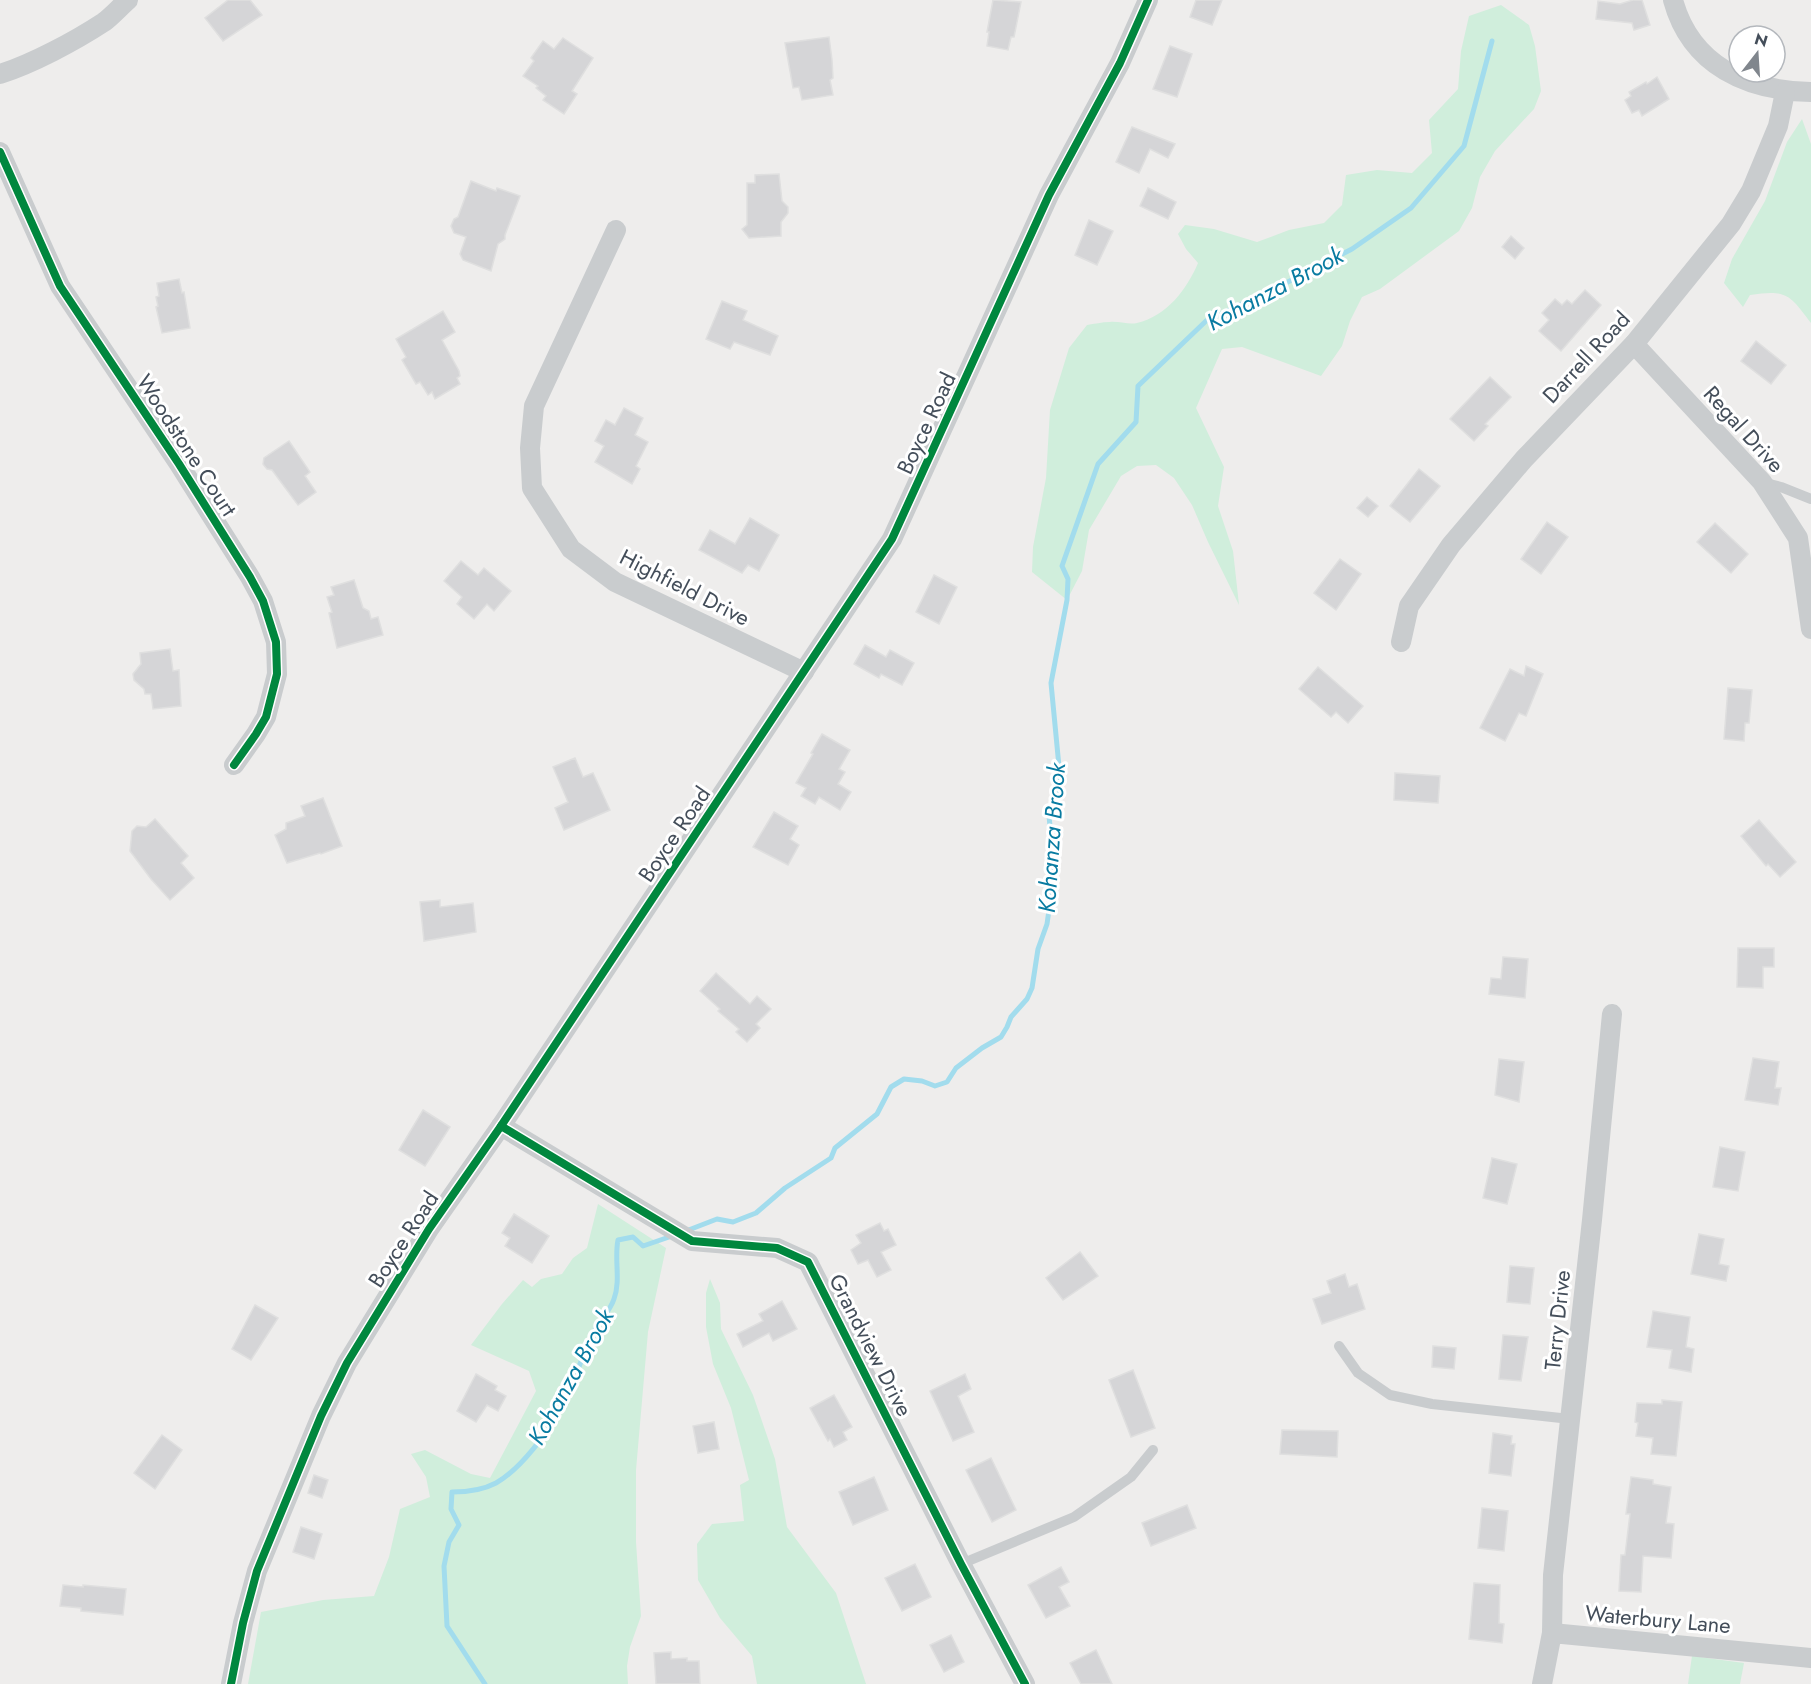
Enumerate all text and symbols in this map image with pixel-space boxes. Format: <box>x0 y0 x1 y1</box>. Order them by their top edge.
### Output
north arrow <box>1727 24 1787 84</box>
text: N <box>1752 27 1771 53</box>
water label: Kohanza Brook <box>1200 237 1351 339</box>
street label: Darrell Road <box>1535 304 1637 410</box>
street label: Boyce Road <box>888 367 964 479</box>
street label: Woodstone Court <box>129 368 245 523</box>
street label: Regal Drive <box>1696 378 1792 480</box>
street label: Highfield Drive <box>614 541 756 633</box>
water label: Kohanza Brook <box>1029 760 1074 914</box>
street label: Boyce Road <box>630 780 718 888</box>
street label: Boyce Road <box>360 1184 446 1294</box>
street label: Grandview Drive <box>821 1268 921 1422</box>
street label: Terry Drive <box>1536 1268 1578 1372</box>
water label: Kohanza Brook <box>519 1301 623 1451</box>
street label: Waterbury Lane <box>1584 1597 1732 1641</box>

